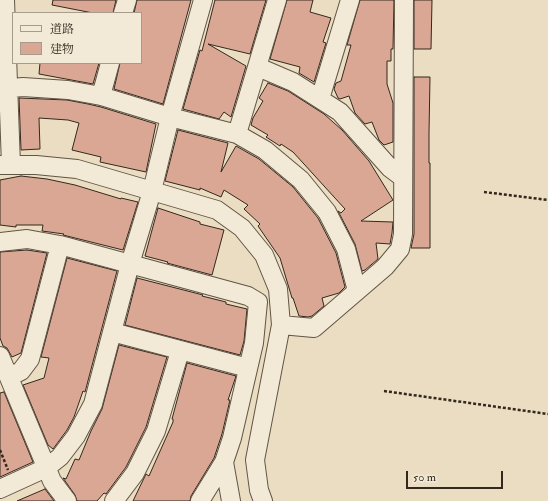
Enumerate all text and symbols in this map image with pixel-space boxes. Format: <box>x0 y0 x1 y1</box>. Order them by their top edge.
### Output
legend <box>12 12 142 64</box>
text: 道路 <box>50 22 74 37</box>
text: 建物 <box>50 42 74 57</box>
scale bar <box>408 463 505 489</box>
text: 50 m <box>413 470 436 485</box>

